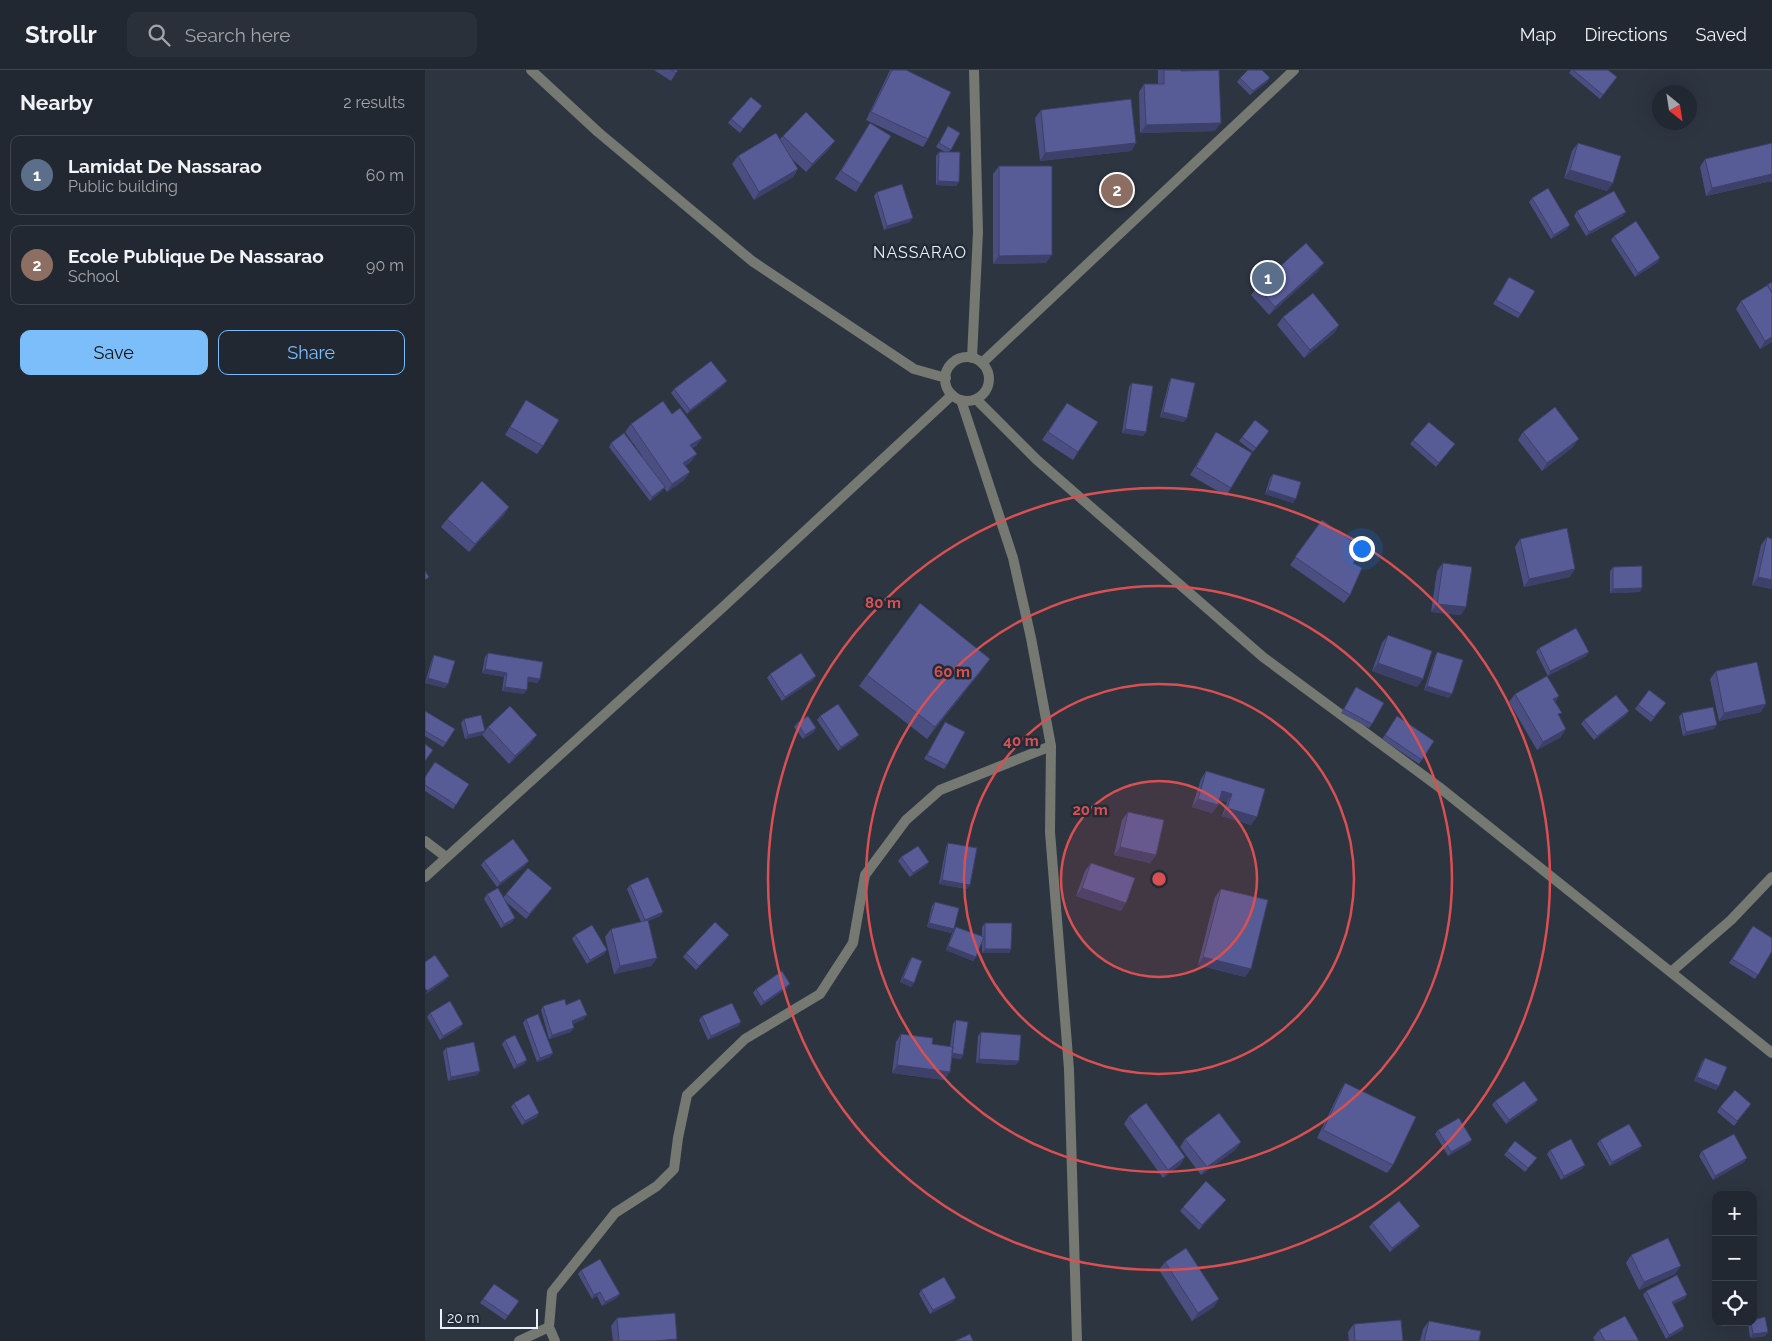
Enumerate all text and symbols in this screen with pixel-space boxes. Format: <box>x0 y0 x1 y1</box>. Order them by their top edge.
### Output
search box <box>127 12 477 57</box>
text: Strollr <box>25 20 97 49</box>
icon: search <box>145 21 173 49</box>
text: Search here <box>185 24 290 46</box>
text: Map <box>1520 24 1556 45</box>
text: Directions <box>1584 24 1668 45</box>
text: Saved <box>1696 24 1747 45</box>
north arrow <box>1652 85 1697 130</box>
text: Nearby <box>20 90 93 115</box>
text: 2 results <box>343 93 405 112</box>
text: Lamidat De Nassarao <box>68 155 262 177</box>
text: 1 <box>33 166 41 185</box>
text: 60 m <box>366 166 404 185</box>
pin: 2 <box>1101 171 1133 209</box>
text: Public building <box>68 177 178 196</box>
district label: NASSARAO <box>873 243 967 262</box>
text: Ecole Publique De Nassarao <box>68 245 324 267</box>
text: 2 <box>32 256 42 275</box>
text: 90 m <box>366 256 404 275</box>
pin: 1 <box>1252 259 1284 297</box>
text: School <box>68 267 119 286</box>
button: Save <box>20 330 208 375</box>
button: Share <box>218 330 405 375</box>
your location <box>1349 536 1375 562</box>
text: 80 m <box>865 594 901 612</box>
text: 60 m <box>934 663 970 681</box>
text: 40 m <box>1003 732 1039 750</box>
text: 20 m <box>1072 801 1108 819</box>
centre of rings <box>1150 870 1168 888</box>
map controls <box>1712 1191 1757 1326</box>
button: + <box>1712 1191 1757 1236</box>
button: − <box>1712 1236 1757 1281</box>
button: locate <box>1712 1281 1757 1326</box>
scale bar <box>440 1306 537 1329</box>
text: 20 m <box>447 1310 479 1326</box>

